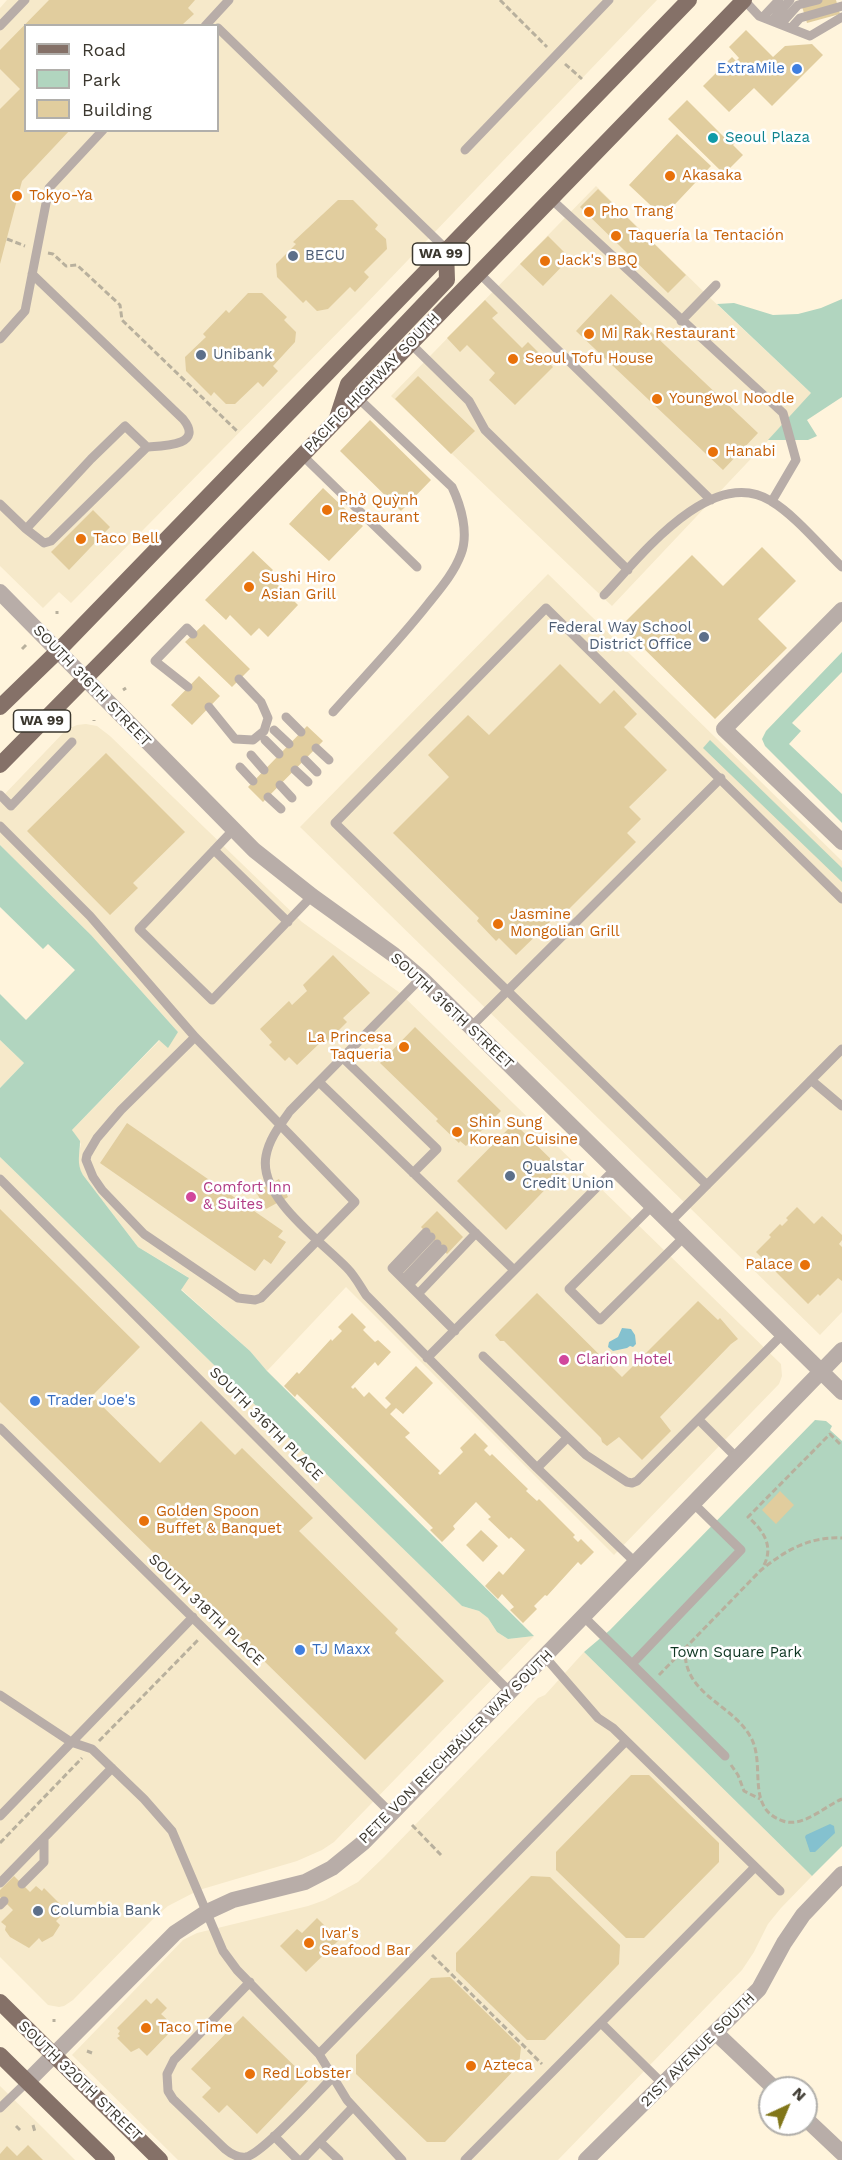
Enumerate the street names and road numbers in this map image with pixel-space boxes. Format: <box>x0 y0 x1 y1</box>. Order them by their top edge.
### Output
road number: WA 99 <box>412 243 470 265</box>
street label: PACIFIC HIGHWAY SOUTH <box>301 309 443 457</box>
street label: SOUTH 316TH STREET <box>29 622 155 750</box>
road number: WA 99 <box>14 710 70 732</box>
street label: SOUTH 316TH STREET <box>387 949 517 1073</box>
street label: SOUTH 316TH PLACE <box>206 1364 326 1484</box>
street label: SOUTH 318TH PLACE <box>145 1550 267 1670</box>
street label: PETE VON REICHBAUER WAY SOUTH <box>355 1646 557 1848</box>
street label: 21ST AVENUE SOUTH <box>637 1989 759 2111</box>
street label: SOUTH 320TH STREET <box>14 2017 146 2145</box>

